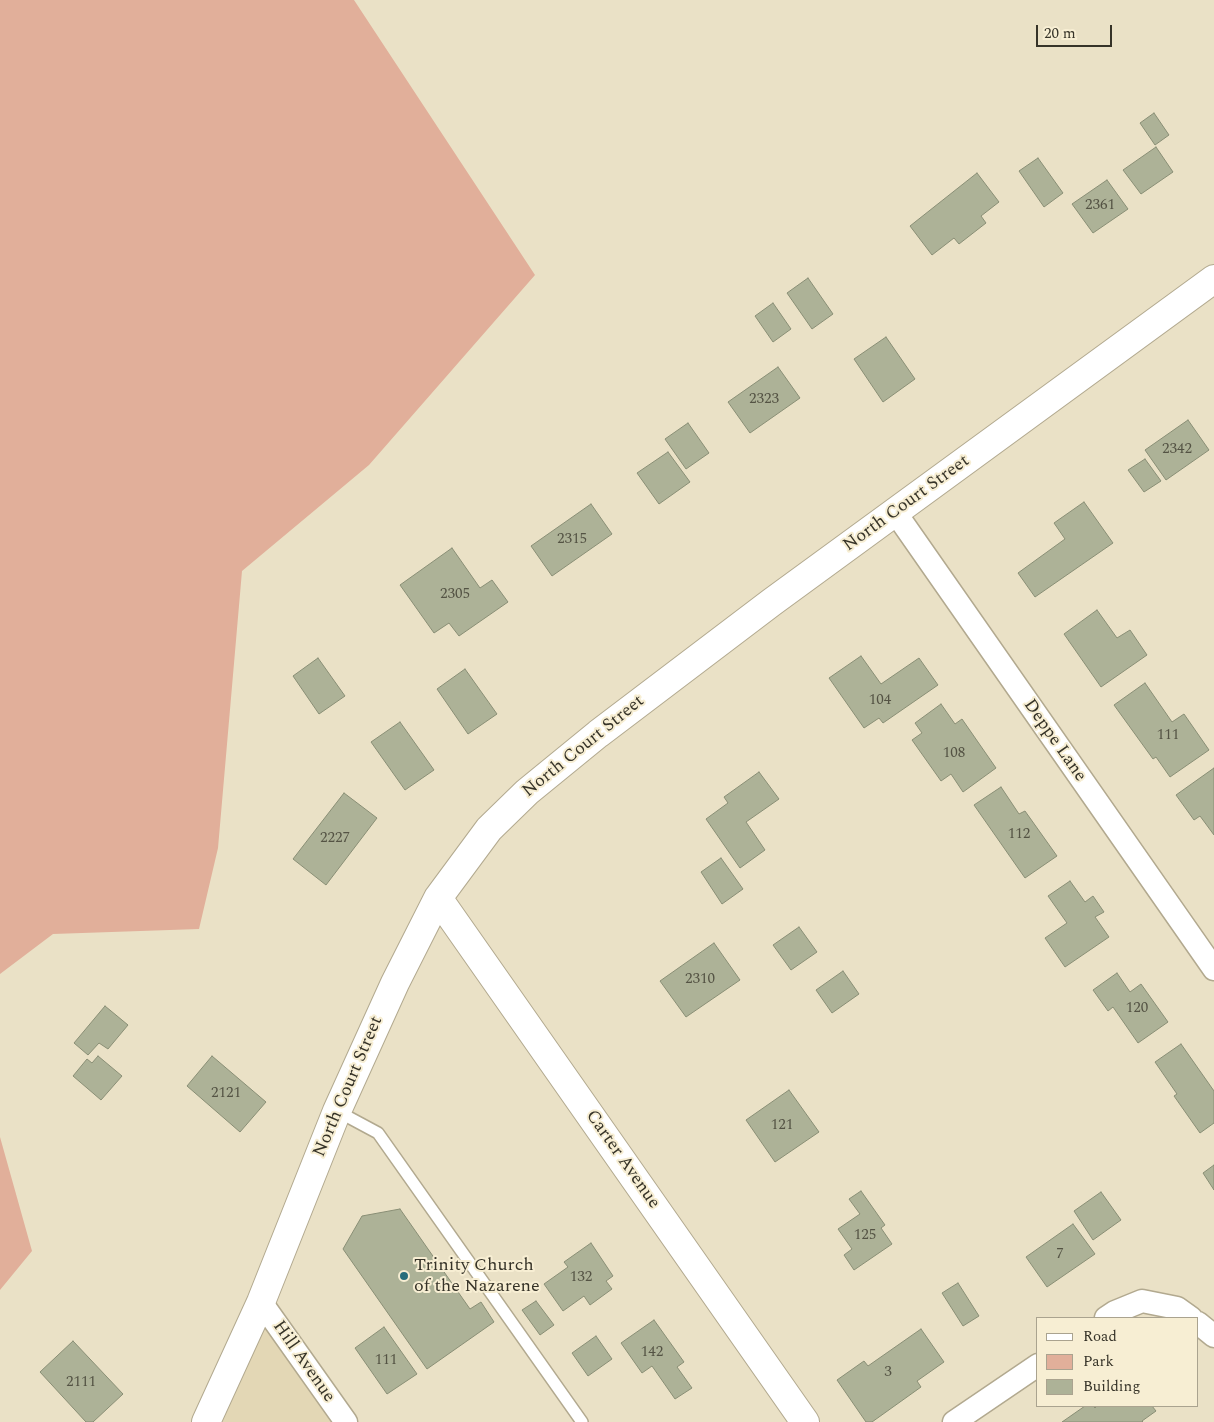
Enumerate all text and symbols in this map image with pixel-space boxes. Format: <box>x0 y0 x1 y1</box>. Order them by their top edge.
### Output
scale bar <box>1039 15 1115 47</box>
text: 20 m <box>1044 22 1076 45</box>
house number: 2361 <box>1085 197 1115 215</box>
house number: 2323 <box>749 391 779 409</box>
house number: 2342 <box>1162 441 1192 459</box>
street label: North Court Street <box>840 451 974 557</box>
house number: 2315 <box>557 531 587 549</box>
house number: 2305 <box>440 586 470 604</box>
street label: North Court Street <box>519 691 649 803</box>
house number: 104 <box>869 692 891 710</box>
street label: Deppe Lane <box>1018 696 1090 786</box>
house number: 111 <box>1157 727 1179 745</box>
house number: 108 <box>943 745 965 763</box>
house number: 112 <box>1008 826 1030 844</box>
house number: 2227 <box>320 830 350 848</box>
house number: 2310 <box>685 971 715 989</box>
house number: 120 <box>1126 1000 1148 1018</box>
street label: North Court Street <box>310 1013 388 1161</box>
house number: 2121 <box>211 1085 241 1103</box>
street label: Carter Avenue <box>580 1107 664 1213</box>
house number: 121 <box>771 1117 793 1135</box>
house number: 125 <box>854 1227 876 1245</box>
house number: 7 <box>1056 1246 1064 1264</box>
place label: Trinity Church of the Nazarene <box>414 1255 540 1298</box>
house number: 132 <box>570 1269 592 1287</box>
marker: Trinity Church of the Nazarene <box>398 1270 410 1282</box>
street label: Hill Avenue <box>267 1317 339 1407</box>
legend <box>1036 1317 1199 1407</box>
text: Road <box>1083 1325 1117 1348</box>
house number: 142 <box>641 1344 663 1362</box>
text: Park <box>1083 1350 1114 1373</box>
house number: 111 <box>375 1352 397 1370</box>
house number: 3 <box>884 1364 892 1382</box>
house number: 2111 <box>66 1374 96 1392</box>
text: Building <box>1083 1375 1140 1398</box>

